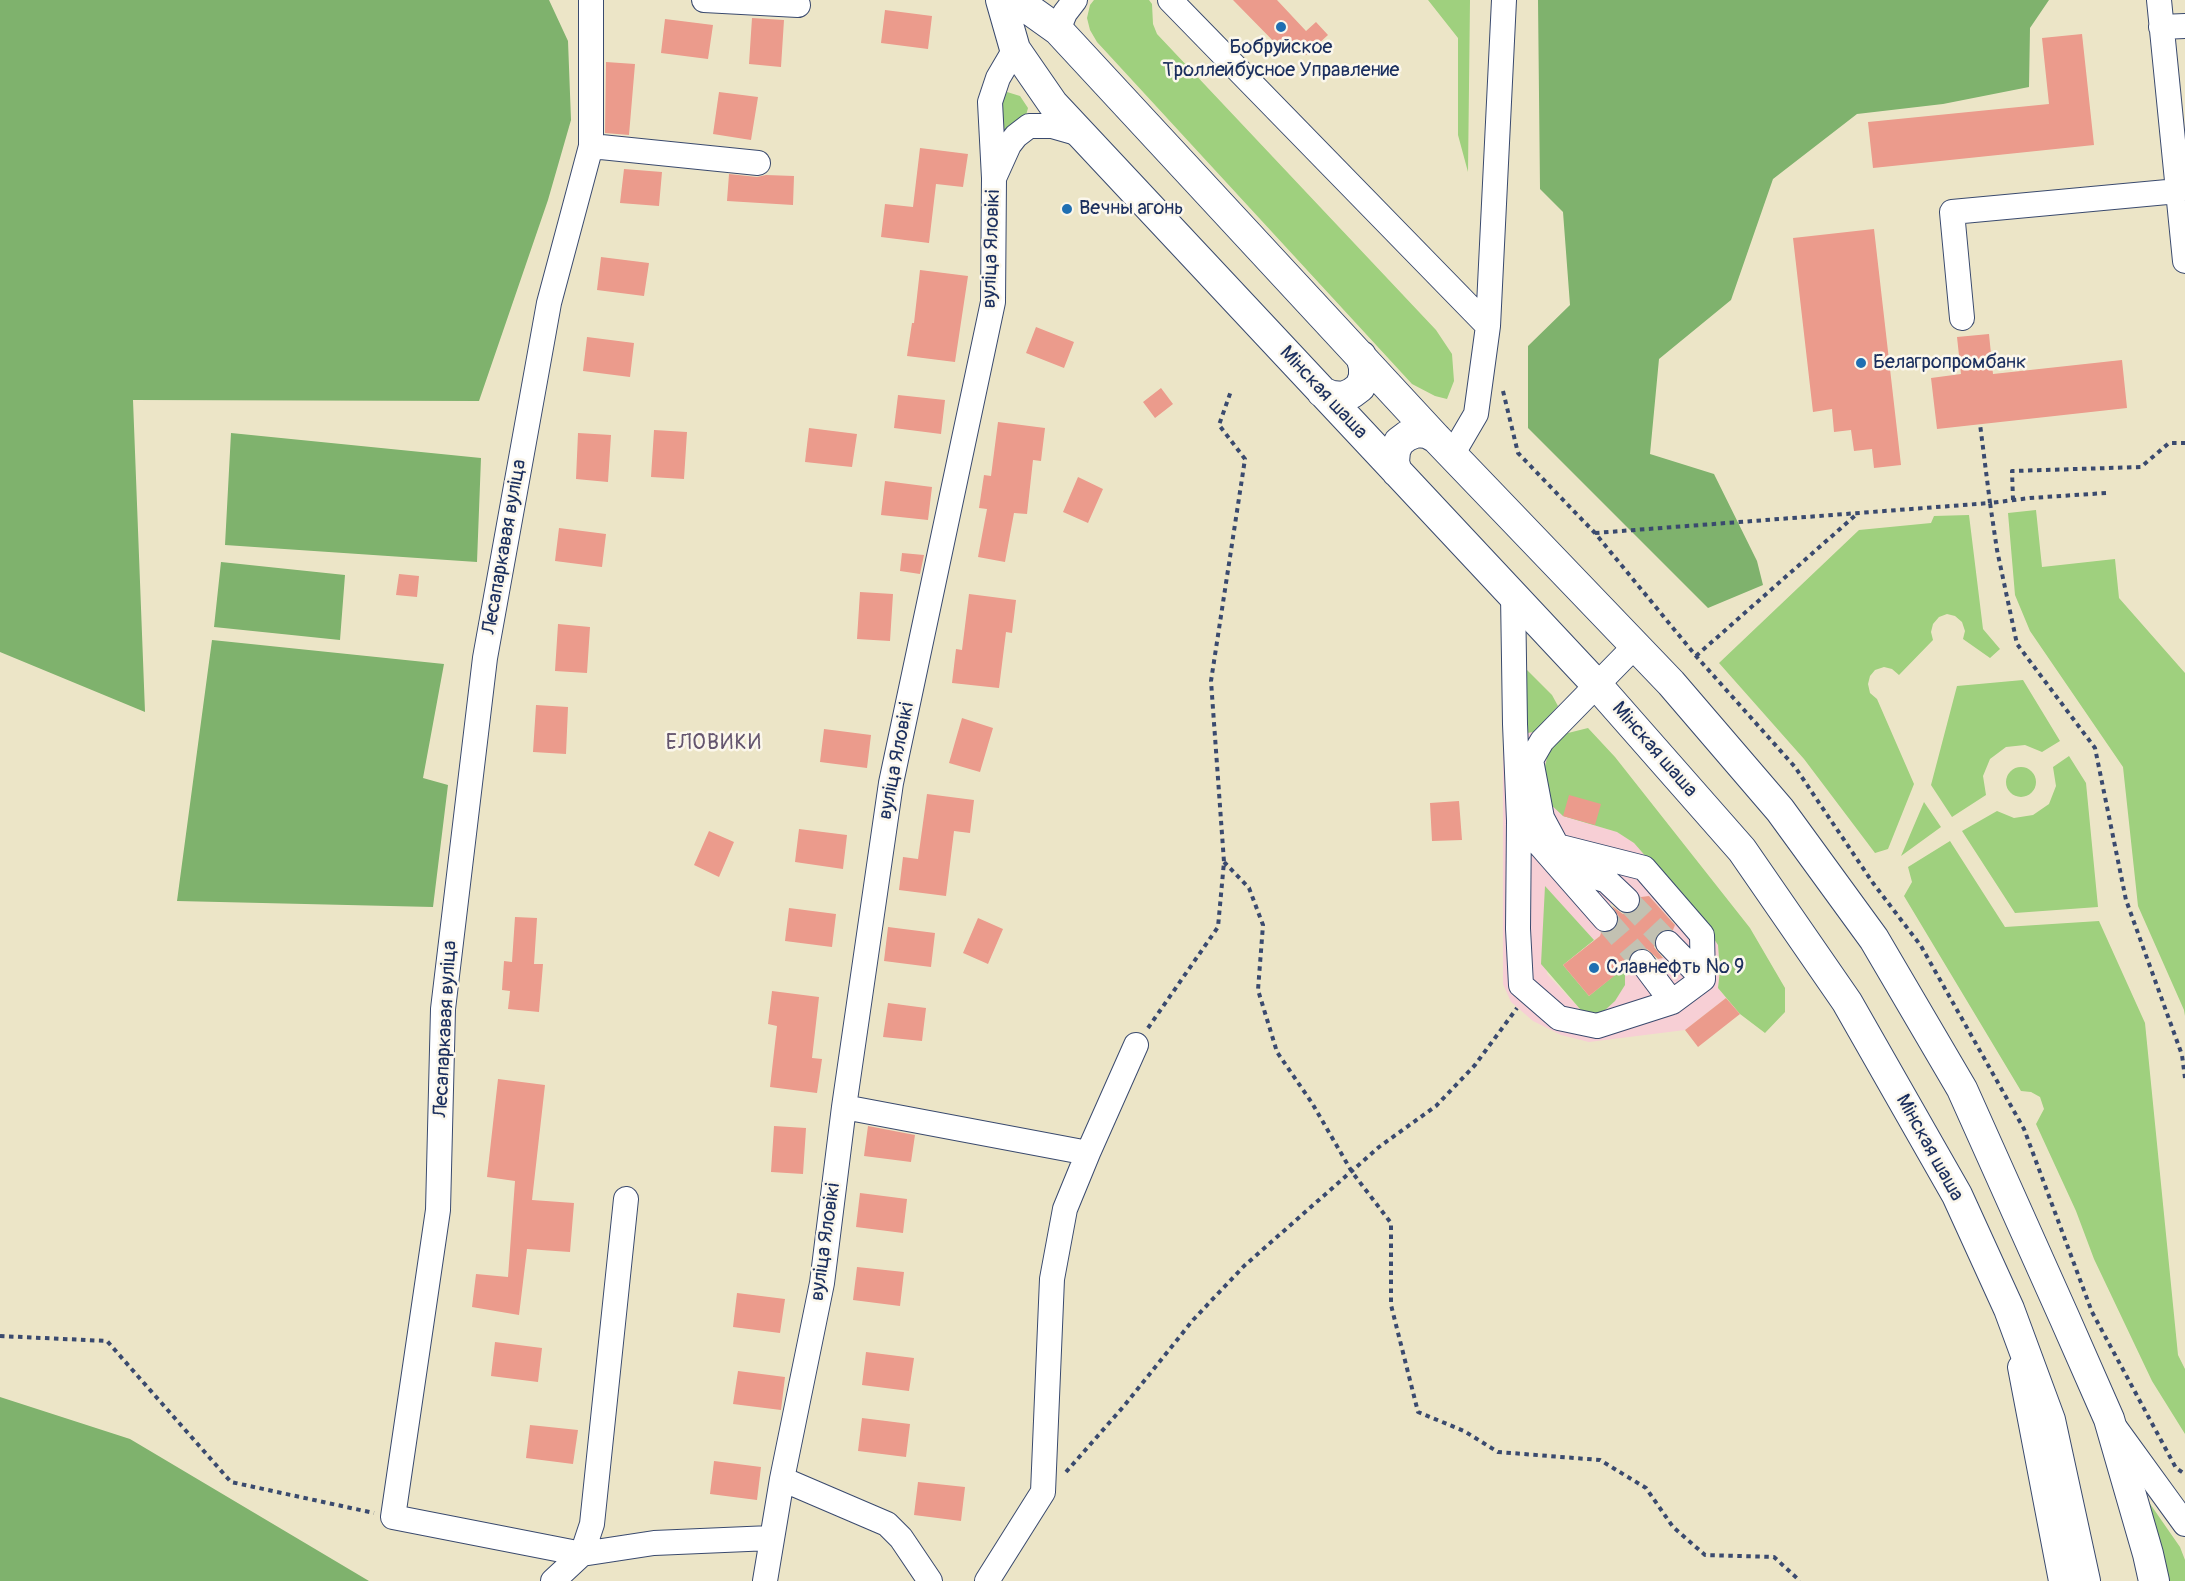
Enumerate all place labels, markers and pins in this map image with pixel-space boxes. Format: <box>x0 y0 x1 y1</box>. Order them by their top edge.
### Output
marker: Бобруйское Троллейбусное Управление <box>1274 20 1288 34</box>
place label: Бобруйское Троллейбусное Управление <box>1163 36 1399 83</box>
place label: Вечны агонь <box>1079 197 1183 221</box>
marker: Вечны агонь <box>1060 202 1074 216</box>
place label: Белагропромбанк <box>1873 351 2026 375</box>
marker: Белагропромбанк <box>1854 356 1868 370</box>
place label: Славнефть № 9 <box>1606 956 1744 980</box>
marker: Славнефть № 9 <box>1587 961 1601 975</box>

